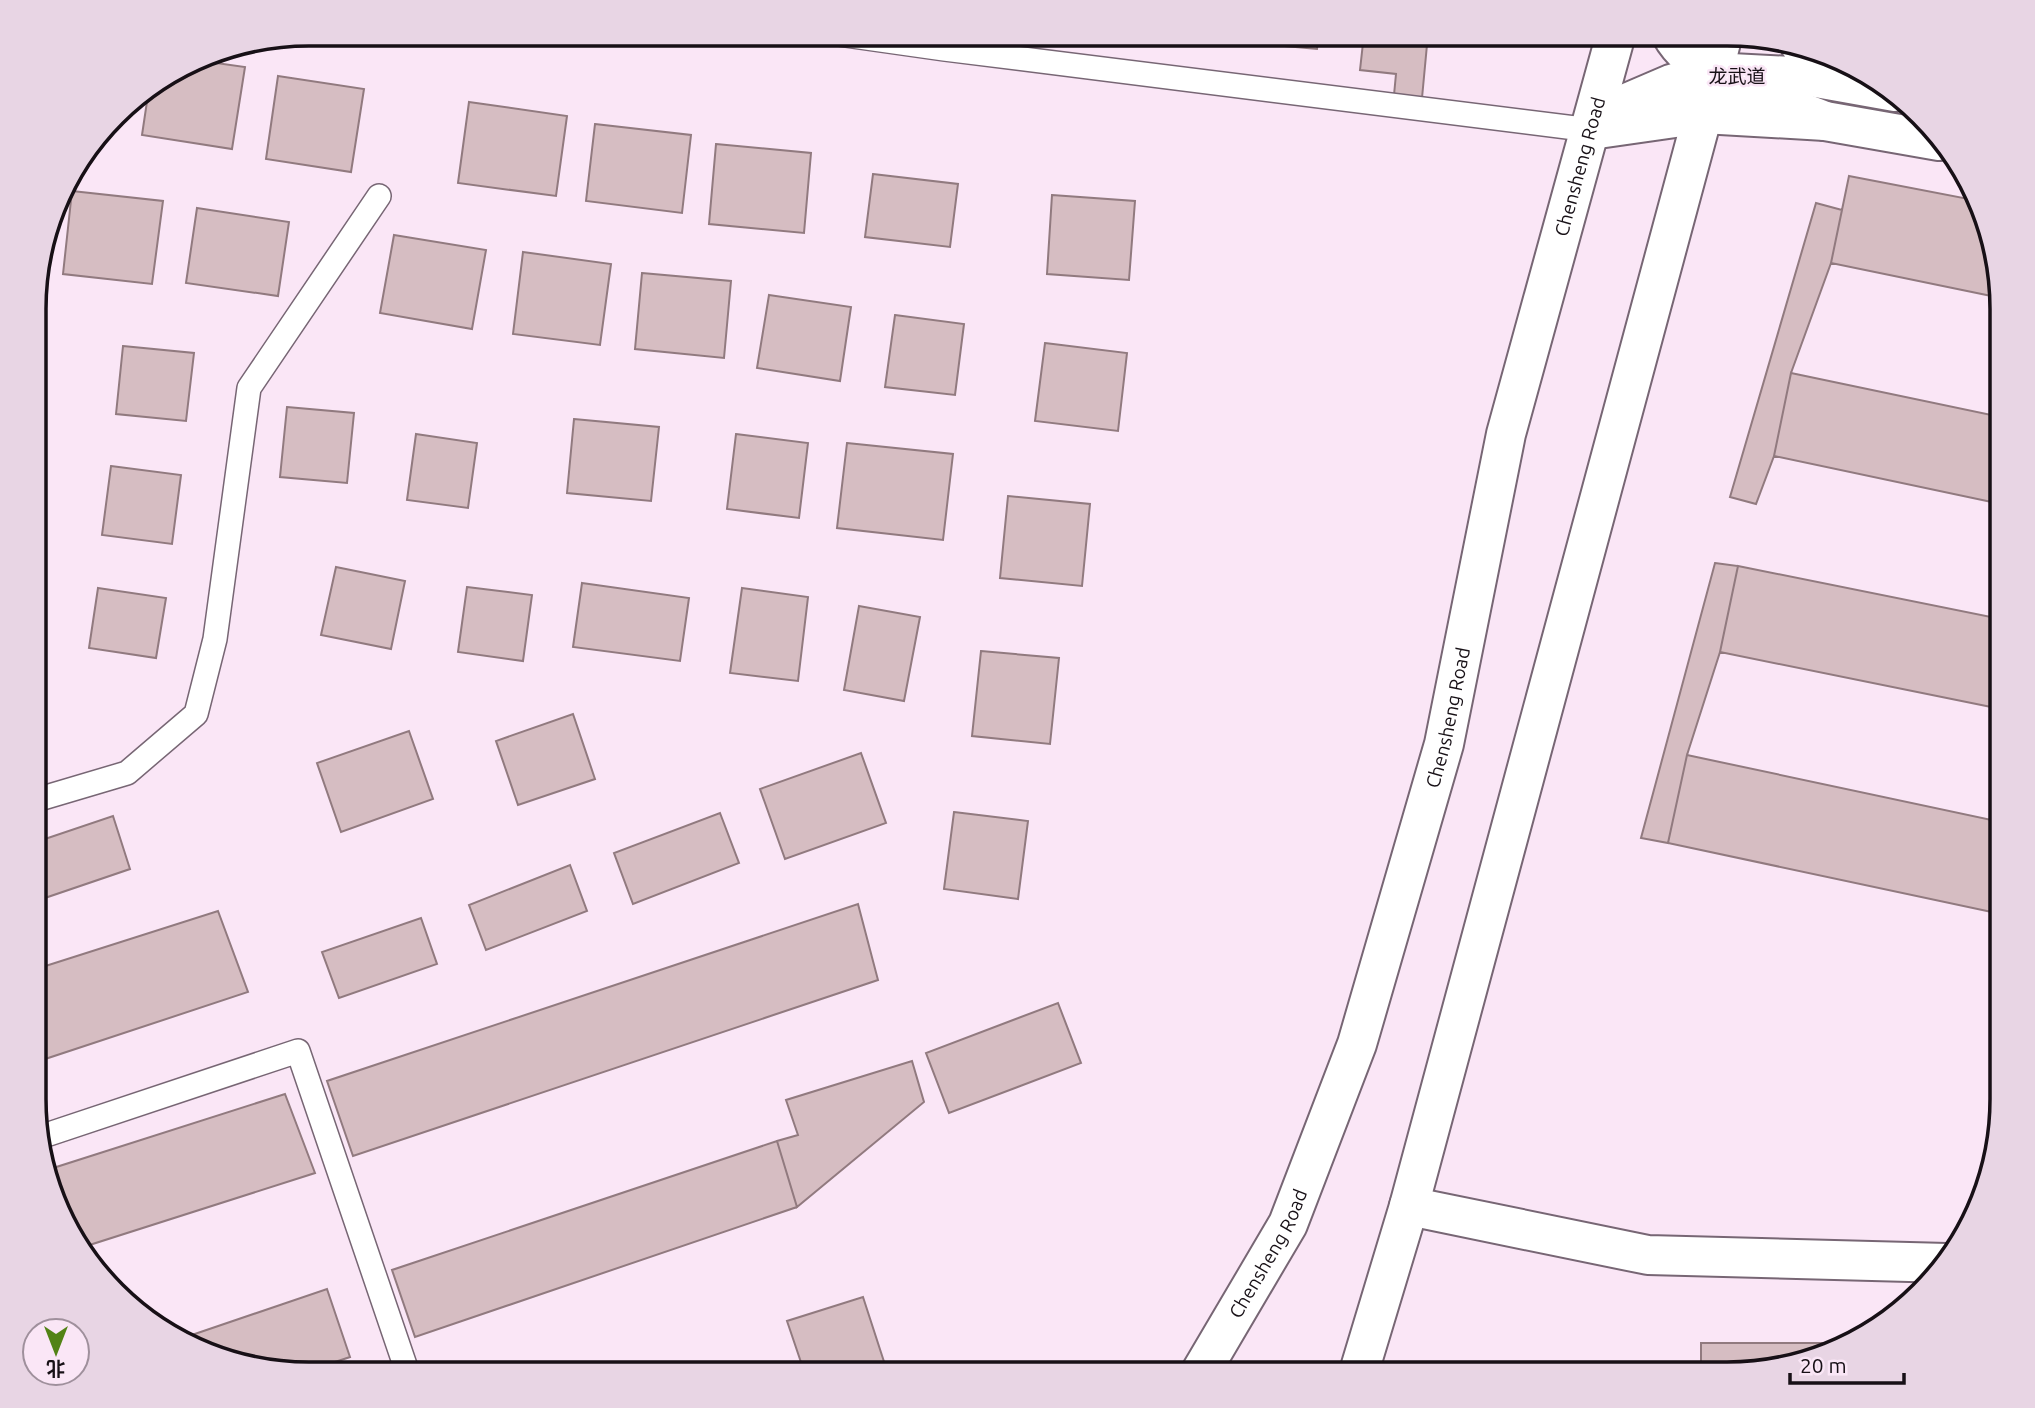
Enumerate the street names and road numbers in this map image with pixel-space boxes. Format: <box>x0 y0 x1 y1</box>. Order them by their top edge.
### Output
street label: 龙武道 <box>1708 65 1766 87</box>
street label: Chensheng Road <box>1550 94 1609 239</box>
street label: Chensheng Road <box>1421 645 1474 790</box>
street label: Chensheng Road <box>1224 1186 1311 1322</box>

